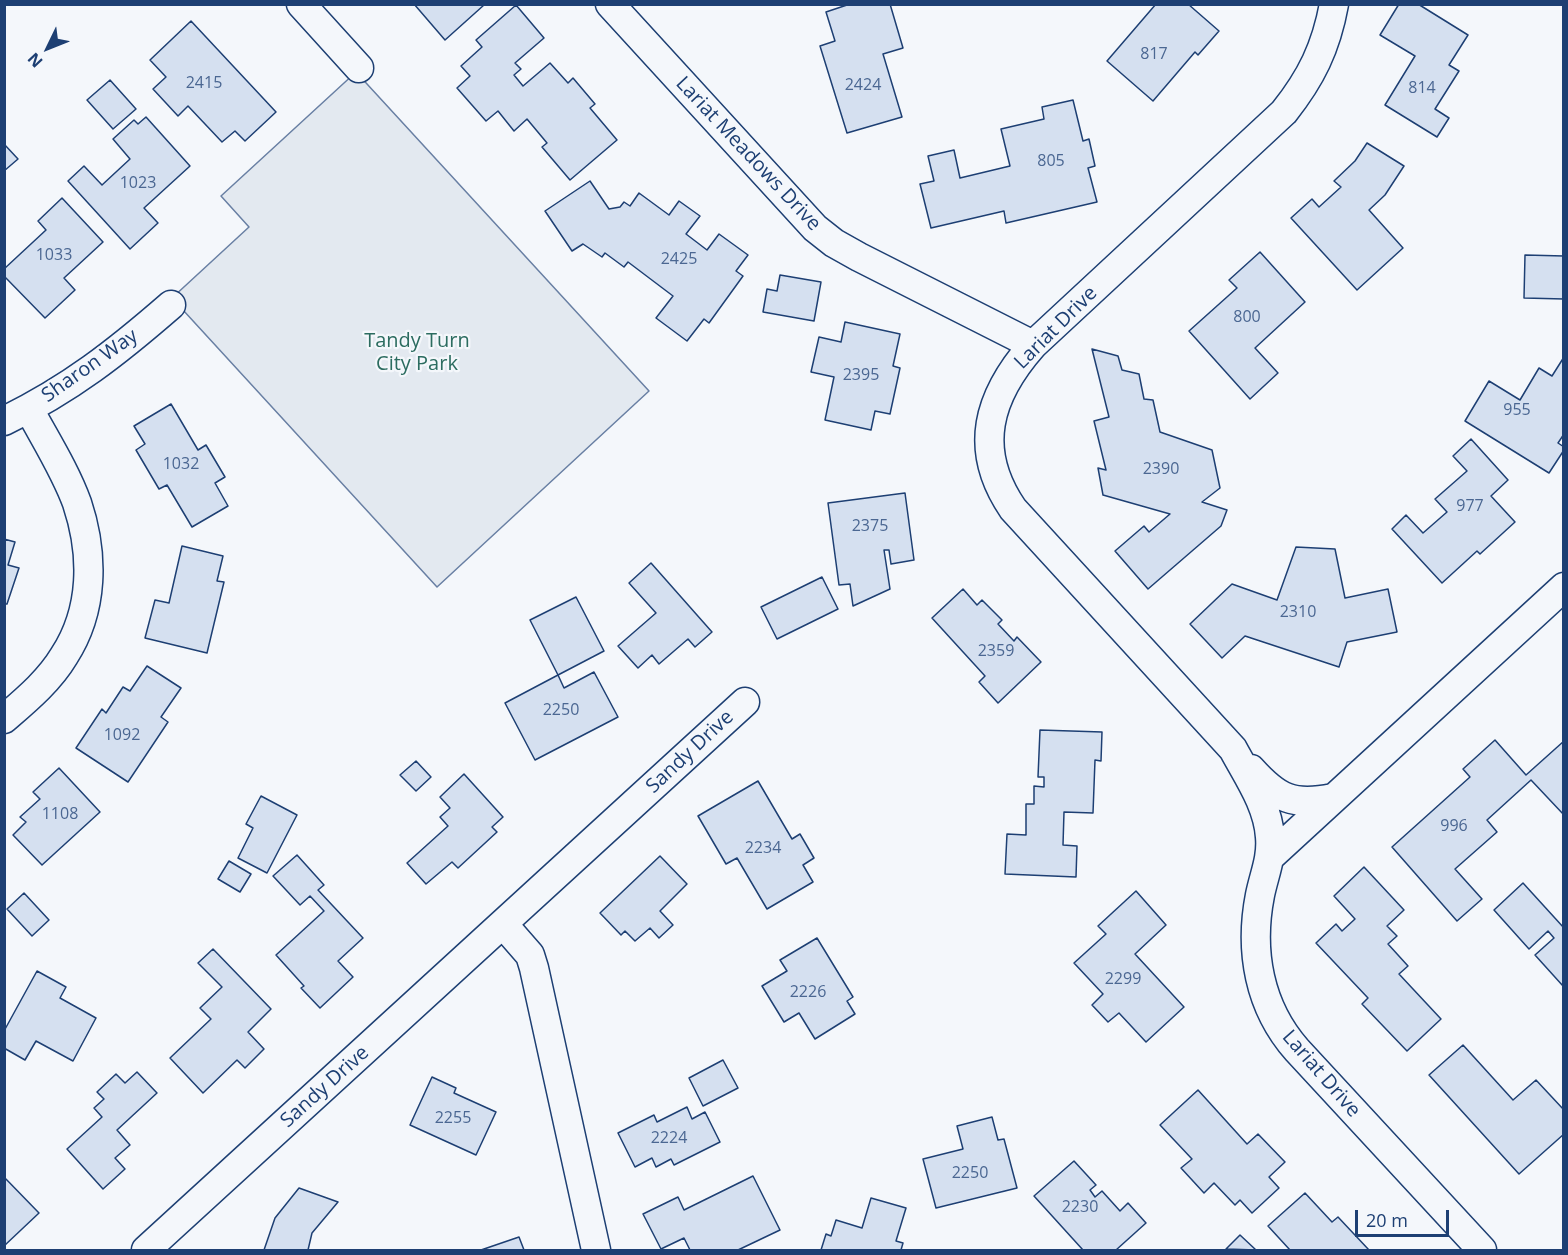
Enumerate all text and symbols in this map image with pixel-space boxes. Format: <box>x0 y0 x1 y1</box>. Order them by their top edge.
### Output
north arrow <box>18 18 78 78</box>
house number: 817 <box>1140 44 1168 64</box>
text: N <box>22 48 47 73</box>
street label: Lariat Meadows Drive <box>670 72 826 236</box>
house number: 2415 <box>186 73 222 93</box>
house number: 2424 <box>845 75 881 95</box>
house number: 814 <box>1408 78 1436 98</box>
house number: 805 <box>1037 151 1065 171</box>
house number: 1023 <box>120 173 156 193</box>
house number: 1033 <box>36 245 72 265</box>
house number: 2425 <box>661 249 697 269</box>
street label: Lariat Drive <box>1010 282 1102 374</box>
house number: 800 <box>1233 307 1261 327</box>
street label: Sharon Way <box>37 324 143 408</box>
park label: Tandy Turn City Park <box>364 329 470 376</box>
house number: 2395 <box>843 365 879 385</box>
house number: 955 <box>1503 400 1531 420</box>
house number: 1032 <box>163 454 199 474</box>
house number: 2390 <box>1143 459 1179 479</box>
house number: 977 <box>1456 496 1484 516</box>
house number: 2375 <box>852 516 888 536</box>
house number: 2310 <box>1280 602 1316 622</box>
house number: 2359 <box>978 641 1014 661</box>
house number: 2250 <box>543 700 579 720</box>
street label: Sandy Drive <box>641 705 739 799</box>
house number: 1092 <box>104 725 140 745</box>
house number: 1108 <box>42 804 78 824</box>
house number: 996 <box>1440 816 1468 836</box>
house number: 2234 <box>745 838 781 858</box>
house number: 2299 <box>1105 969 1141 989</box>
house number: 2226 <box>790 982 826 1002</box>
street label: Lariat Drive <box>1277 1026 1365 1122</box>
street label: Sandy Drive <box>276 1041 374 1133</box>
house number: 2255 <box>435 1108 471 1128</box>
house number: 2224 <box>651 1128 687 1148</box>
house number: 2250 <box>952 1163 988 1183</box>
house number: 2230 <box>1062 1197 1098 1217</box>
scale bar <box>1358 1198 1452 1236</box>
text: 20 m <box>1366 1208 1408 1232</box>

